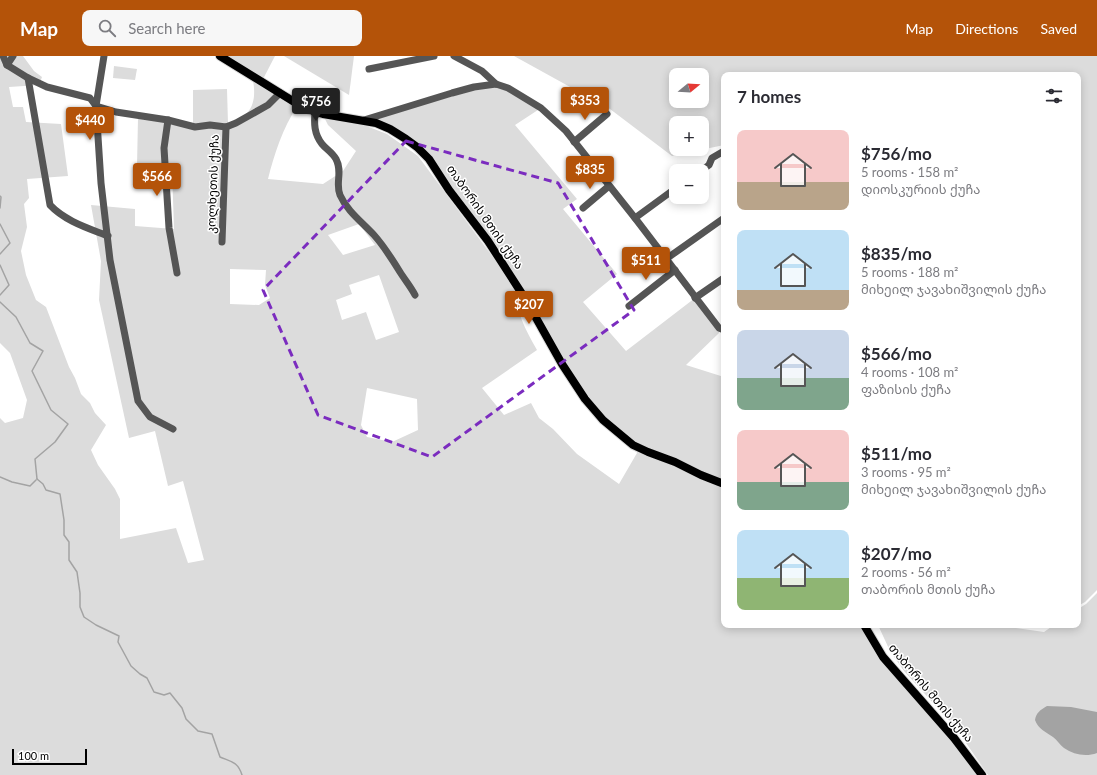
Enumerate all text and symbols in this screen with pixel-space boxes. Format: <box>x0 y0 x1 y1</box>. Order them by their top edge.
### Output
search box <box>82 10 362 46</box>
text: Map <box>20 17 58 40</box>
icon: search <box>96 17 118 39</box>
text: Search here <box>128 19 206 37</box>
text: Map <box>906 20 933 37</box>
text: Directions <box>955 20 1018 37</box>
text: Saved <box>1040 20 1077 37</box>
north arrow <box>669 68 709 108</box>
map controls <box>669 68 709 204</box>
icon: filters <box>1043 85 1065 107</box>
text: 7 homes <box>737 86 801 107</box>
pin: $353 <box>561 87 609 121</box>
pin: $756 <box>292 88 340 122</box>
text: $353 <box>570 92 600 108</box>
text: $756 <box>301 93 331 109</box>
pin: $440 <box>66 107 114 141</box>
text: $440 <box>75 112 105 128</box>
button: + <box>669 116 709 156</box>
street label: კოლხეთის ქუჩა <box>203 134 223 234</box>
text: $756/mo <box>861 143 932 164</box>
icon: home <box>769 146 817 194</box>
pin: $835 <box>566 156 614 190</box>
text: $835 <box>575 161 605 177</box>
street label: თაბორის მთის ქუჩა <box>444 162 527 272</box>
pin: $566 <box>133 163 181 197</box>
button: − <box>669 164 709 204</box>
text: 5 rooms · 158 m² <box>861 164 958 180</box>
text: $566 <box>142 168 172 184</box>
text: დიოსკურიის ქუჩა <box>861 181 980 197</box>
text: $835/mo <box>861 243 932 264</box>
icon: home <box>769 246 817 294</box>
pin: $511 <box>622 247 670 281</box>
text: $511 <box>631 252 661 268</box>
text: 5 rooms · 188 m² <box>861 264 958 280</box>
text: მიხეილ ჯავახიშვილის ქუჩა <box>861 281 1046 297</box>
pin: $207 <box>505 291 553 325</box>
text: $207 <box>514 296 544 312</box>
text: $566/mo <box>861 343 932 364</box>
icon: home <box>769 346 817 394</box>
text: 4 rooms · 108 m² <box>861 364 958 380</box>
text: ფაზისის ქუჩა <box>861 381 951 397</box>
text: $511/mo <box>861 443 932 464</box>
icon: home <box>769 446 817 494</box>
text: 3 rooms · 95 m² <box>861 464 951 480</box>
text: მიხეილ ჯავახიშვილის ქუჩა <box>861 481 1046 497</box>
text: $207/mo <box>861 543 932 564</box>
icon: home <box>769 546 817 594</box>
text: 2 rooms · 56 m² <box>861 564 951 580</box>
text: თაბორის მთის ქუჩა <box>861 581 995 597</box>
street label: თაბორის მთის ქუჩა <box>886 640 977 745</box>
scale bar <box>12 747 87 766</box>
text: 100 m <box>18 749 49 762</box>

